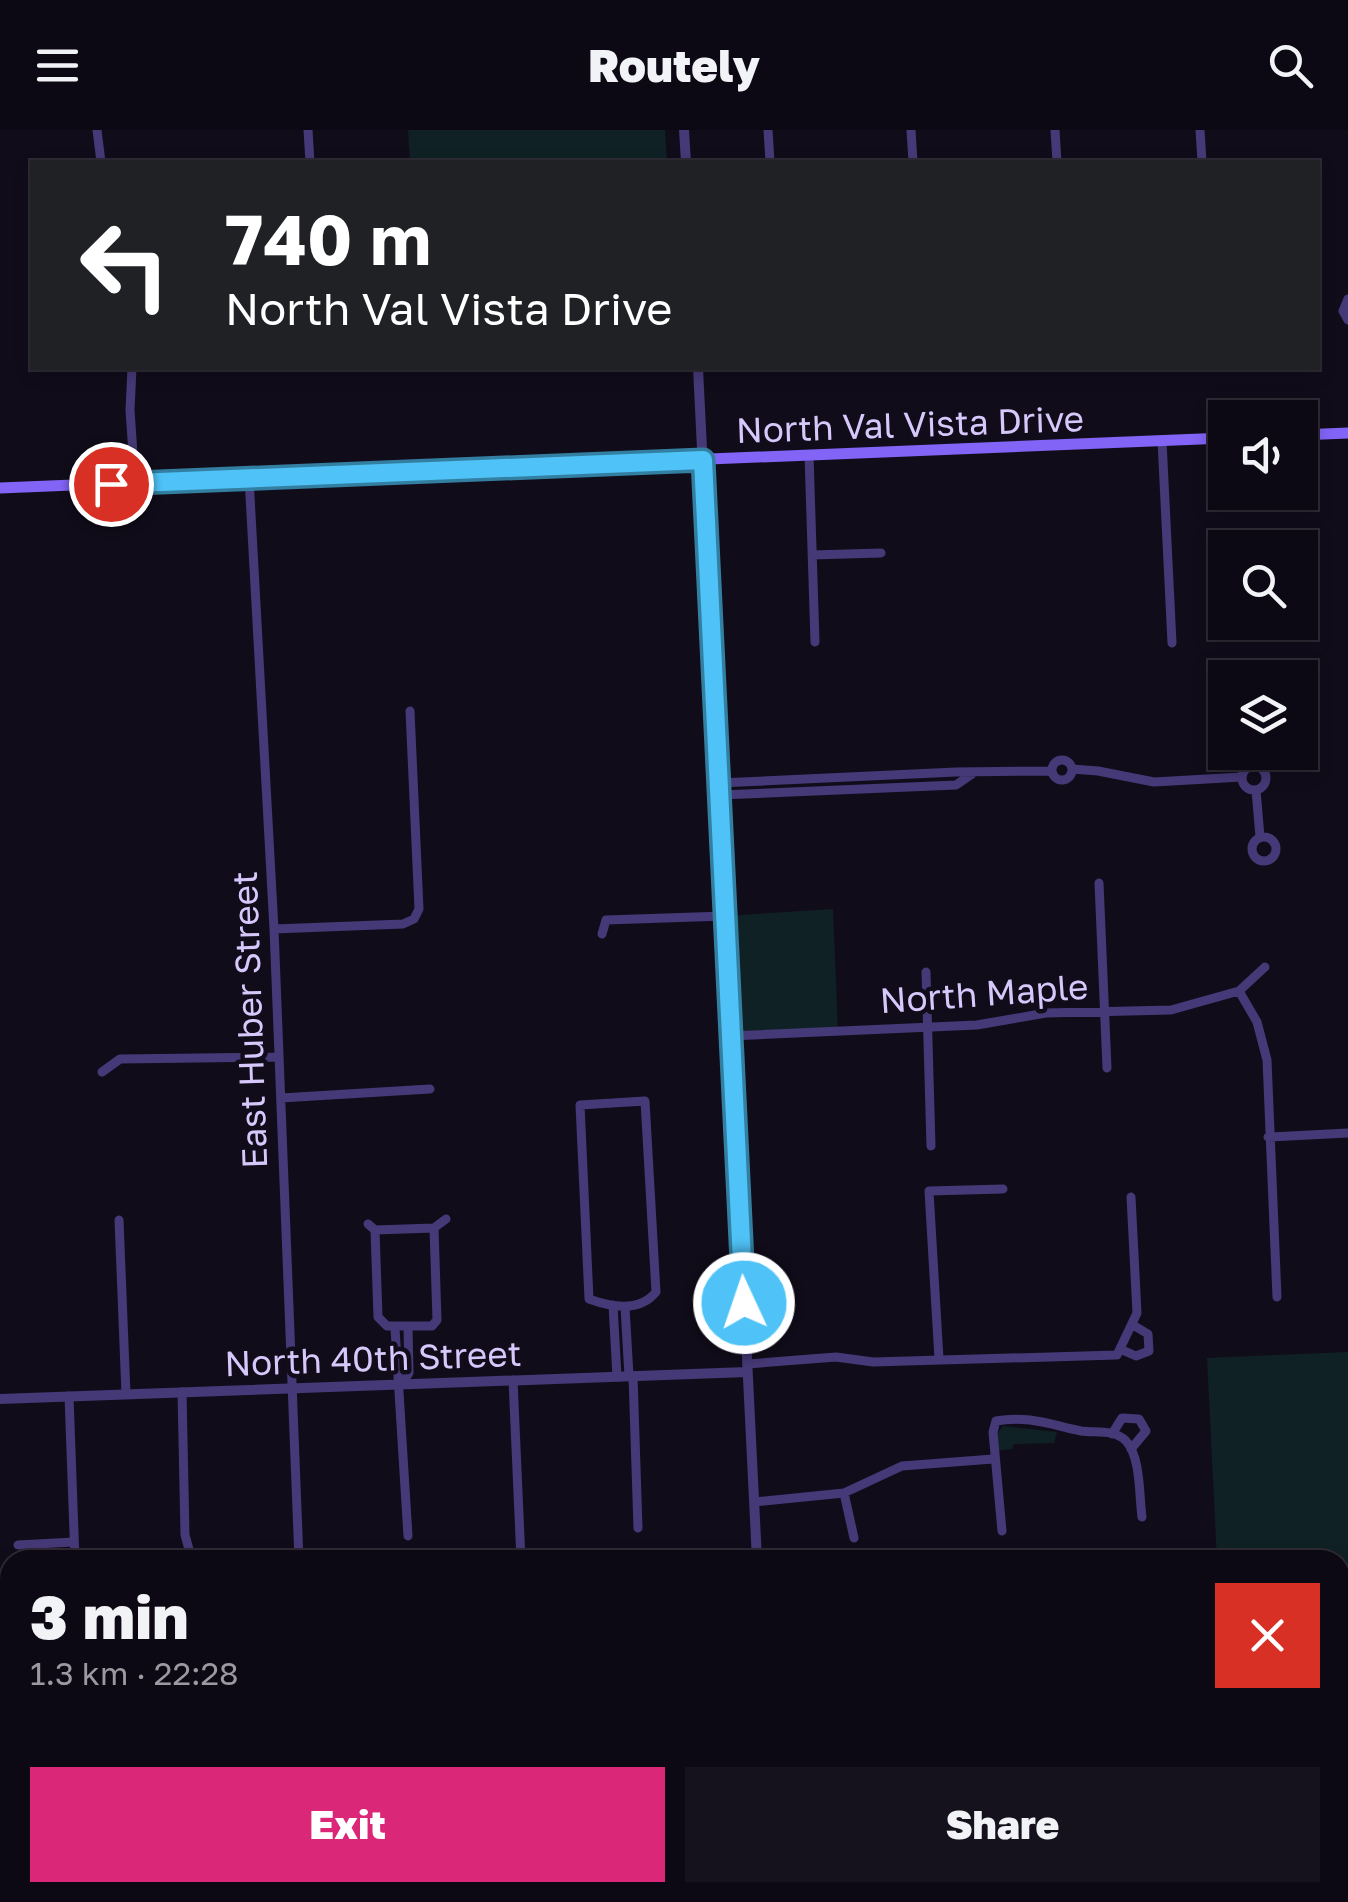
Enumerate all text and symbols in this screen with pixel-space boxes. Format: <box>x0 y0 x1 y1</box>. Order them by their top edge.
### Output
icon: menu <box>30 38 85 93</box>
text: Routely <box>588 38 760 92</box>
icon: search <box>1263 38 1318 93</box>
text: 740 m <box>225 196 431 280</box>
icon: left <box>60 200 190 330</box>
text: North Val Vista Drive <box>225 281 672 335</box>
street label: North Val Vista Drive <box>735 397 1085 451</box>
map controls <box>1208 400 1318 770</box>
button: sound <box>1208 400 1318 510</box>
pin <box>69 442 154 527</box>
icon: arrive <box>84 457 139 512</box>
button: search <box>1208 530 1318 640</box>
button: layers <box>1208 660 1318 770</box>
street label: East Huber Street <box>223 871 275 1169</box>
street label: North Maple <box>878 965 1090 1021</box>
position arrow <box>692 1251 796 1355</box>
street label: North 40th Street <box>224 1332 522 1384</box>
text: 3 min <box>30 1580 189 1652</box>
button: close <box>1215 1583 1320 1688</box>
text: 1.3 km · 22:28 <box>30 1654 239 1692</box>
button: Exit <box>30 1767 665 1882</box>
button: Share <box>685 1767 1320 1882</box>

